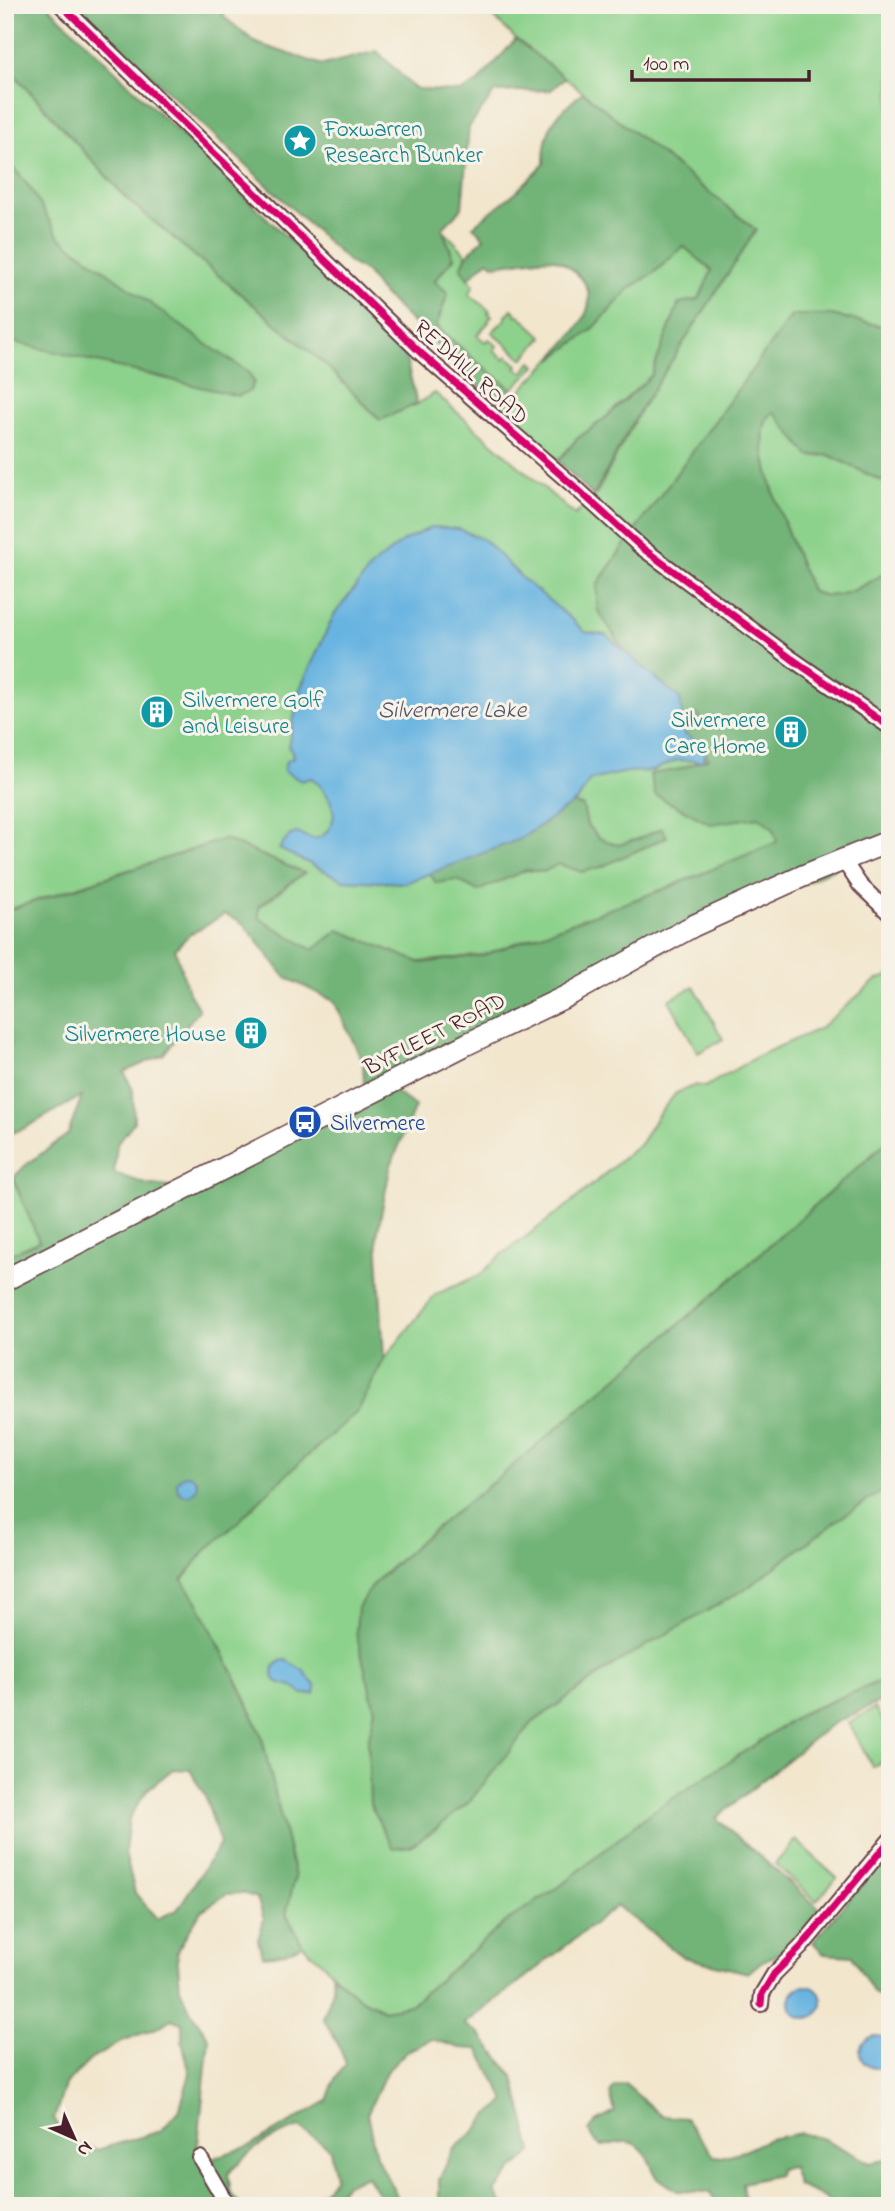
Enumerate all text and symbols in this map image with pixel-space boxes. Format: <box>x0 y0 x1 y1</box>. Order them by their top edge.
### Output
scale bar <box>632 38 809 82</box>
text: 100 m <box>643 50 689 80</box>
place label: Foxwarren Research Bunker <box>323 114 484 173</box>
place icon: Foxwarren Research Bunker <box>281 122 319 160</box>
street label: REDHILL ROAD <box>406 312 535 433</box>
place label: Silvermere Golf and Leisure <box>182 685 324 744</box>
building icon: Silvermere Golf and Leisure <box>138 693 176 731</box>
water label: Silvermere Lake <box>378 694 528 729</box>
place label: Silvermere Care Home <box>664 705 767 764</box>
building icon: Silvermere Care Home <box>772 713 810 751</box>
street label: BYFLEET ROAD <box>358 985 512 1086</box>
building icon: Silvermere House <box>232 1014 270 1052</box>
place label: Silvermere House <box>64 1019 227 1052</box>
bus stop icon: Silvermere <box>286 1103 324 1141</box>
place label: Silvermere <box>330 1108 426 1141</box>
north arrow <box>38 2102 108 2172</box>
text: N <box>70 2134 98 2162</box>

